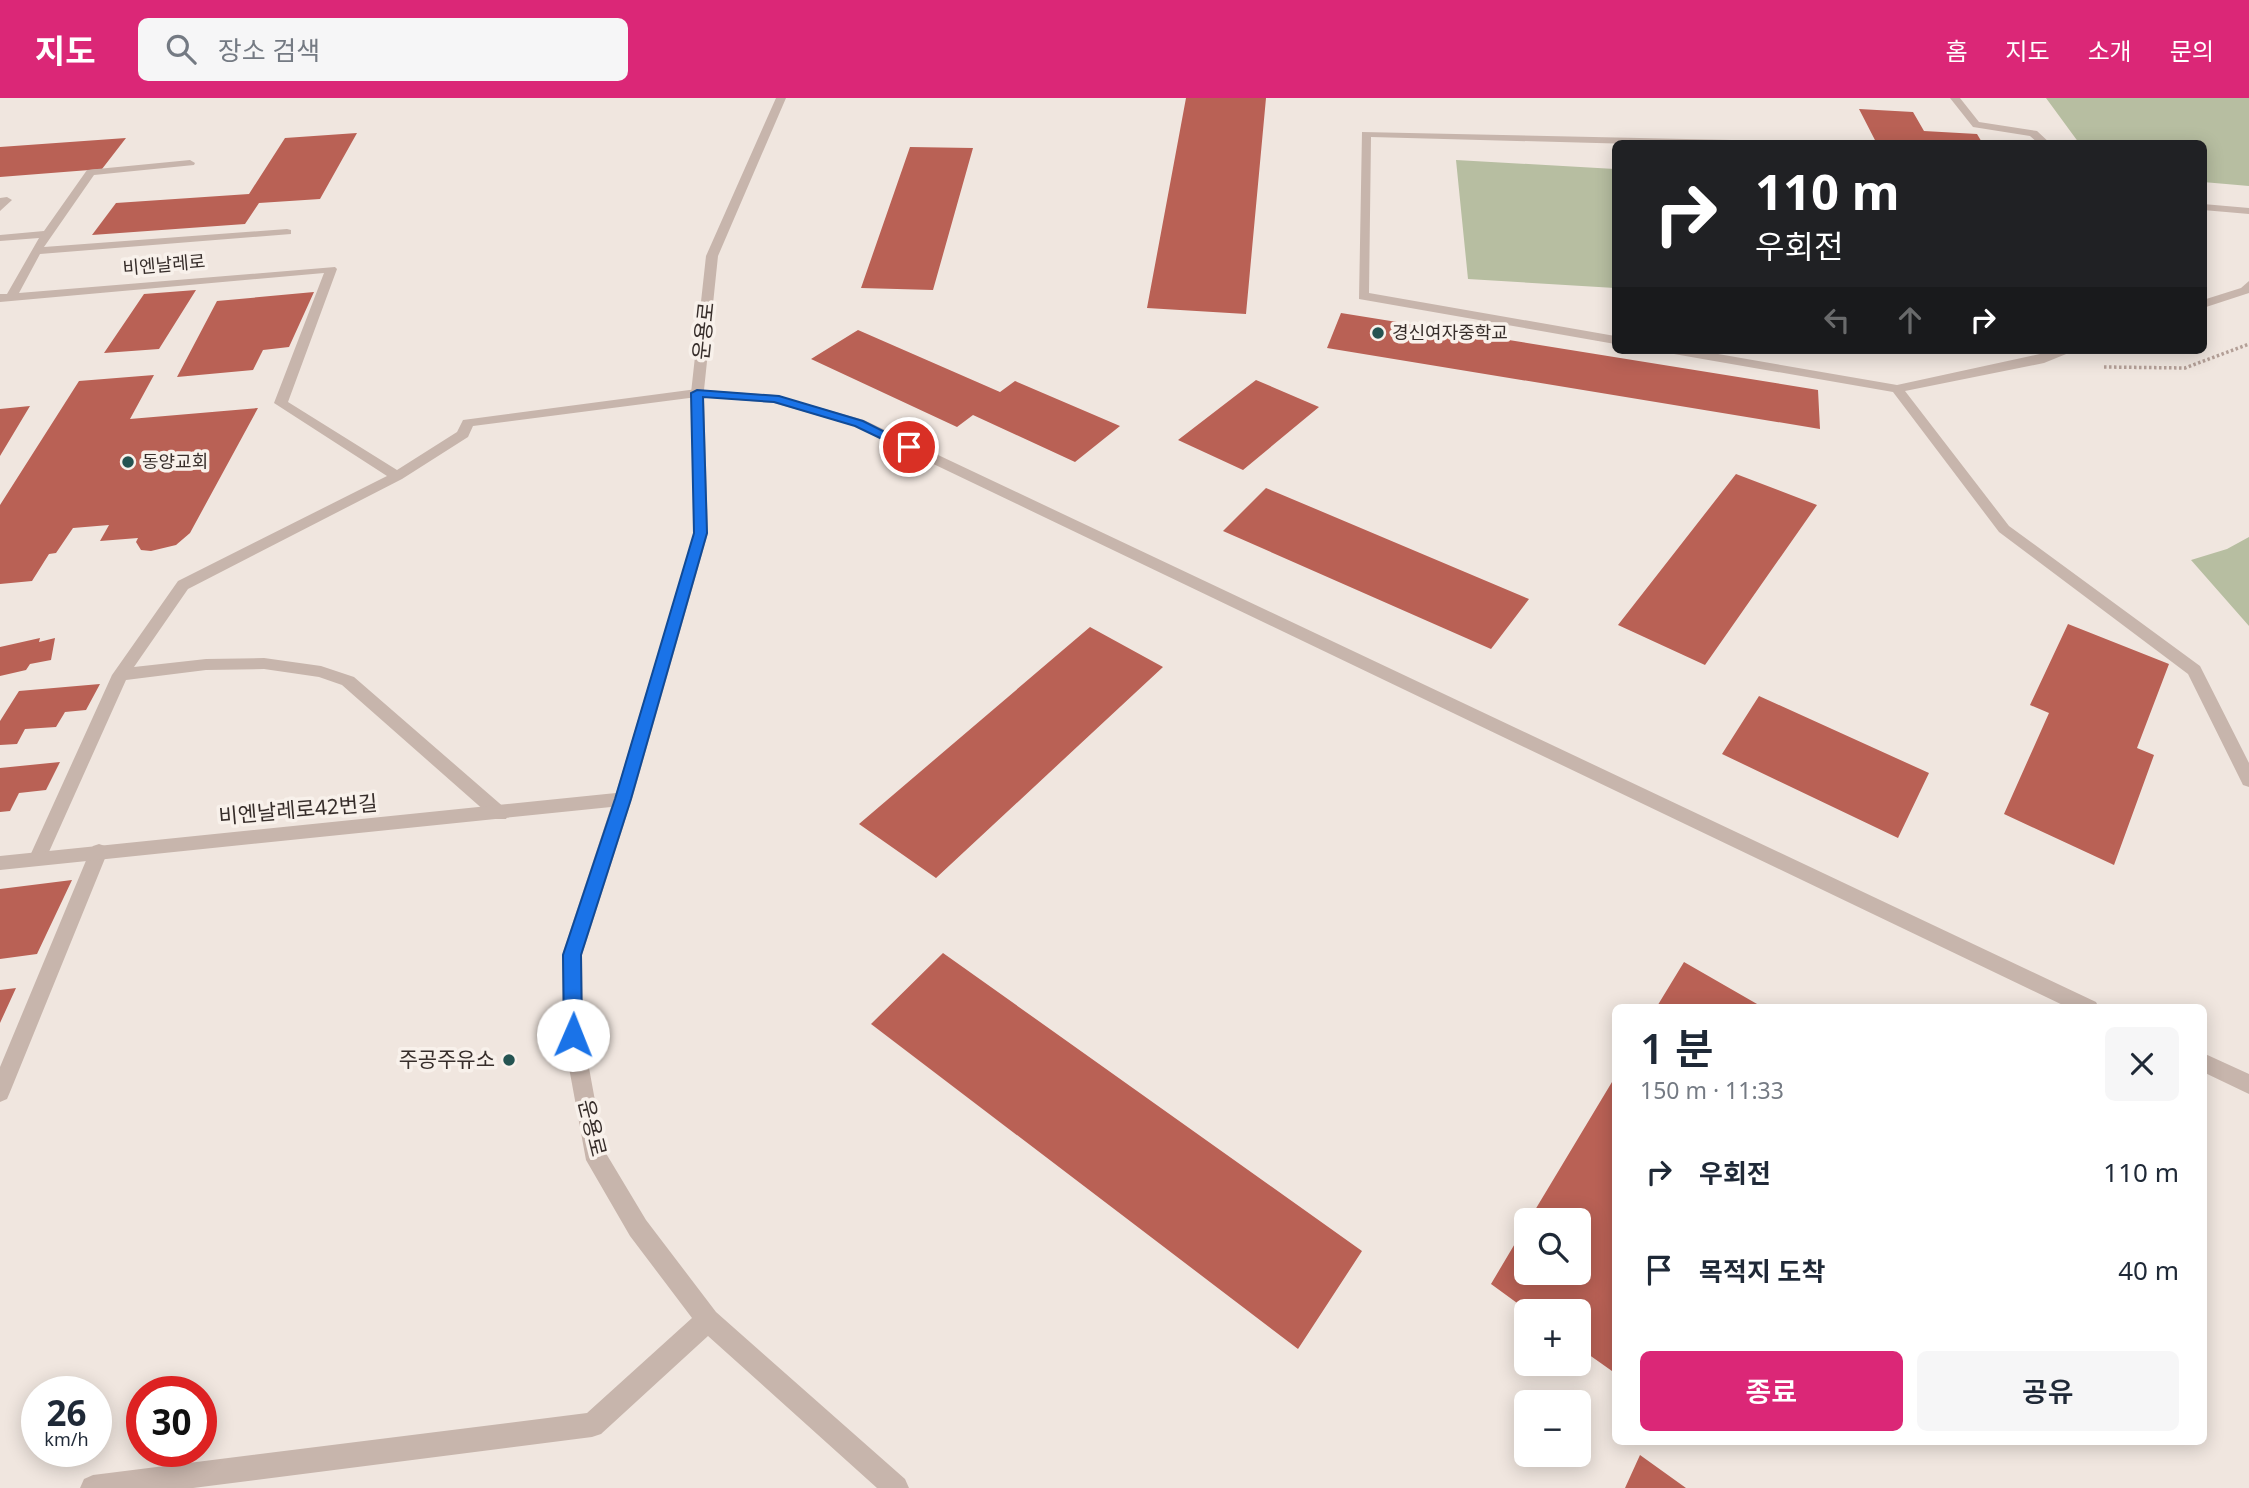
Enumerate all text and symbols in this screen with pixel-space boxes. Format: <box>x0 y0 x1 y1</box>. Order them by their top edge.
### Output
search box <box>138 18 628 81</box>
text: 지도 <box>35 28 96 73</box>
icon: search <box>162 30 200 68</box>
text: 장소 검색 <box>218 32 320 68</box>
text: 홈 <box>1945 34 1967 67</box>
text: 지도 <box>2005 34 2050 67</box>
text: 소개 <box>2088 34 2132 67</box>
text: 문의 <box>2170 34 2214 67</box>
text: 110 m <box>1755 158 1900 224</box>
icon: right <box>1640 168 1731 259</box>
text: 우회전 <box>1755 224 1843 267</box>
street label: 비엔날레로 <box>122 248 206 280</box>
street label: 운용로 <box>686 301 720 361</box>
icon: left <box>1818 301 1856 339</box>
icon: ahead <box>1891 301 1929 339</box>
icon: right <box>1964 301 2002 339</box>
place label: 경신여자중학교 <box>1392 320 1508 344</box>
marker: 경신여자중학교 <box>1370 325 1386 341</box>
pin <box>879 417 939 477</box>
icon: arrive <box>890 428 928 466</box>
place label: 동양교회 <box>142 449 208 473</box>
marker: 동양교회 <box>120 454 136 470</box>
street label: 비엔날레로42번길 <box>217 788 378 830</box>
position arrow <box>536 998 610 1072</box>
text: 1 분 <box>1640 1019 1714 1076</box>
button: close <box>2105 1027 2179 1101</box>
place label: 주공주유소 <box>398 1045 495 1073</box>
marker: 주공주유소 <box>501 1052 517 1068</box>
text: 150 m · 11:33 <box>1640 1074 1784 1106</box>
street label: 운용로 <box>572 1096 614 1159</box>
icon: right <box>1640 1153 1678 1191</box>
text: 110 m <box>2103 1154 2179 1190</box>
text: 우회전 <box>1699 1155 1771 1191</box>
map controls <box>1514 1208 1591 1467</box>
button: search <box>1514 1208 1591 1285</box>
icon: arrive <box>1640 1251 1678 1289</box>
text: 40 m <box>2118 1252 2179 1288</box>
text: 목적지 도착 <box>1699 1253 1825 1289</box>
button: + <box>1514 1299 1591 1376</box>
button: 종료 <box>1640 1351 1903 1431</box>
button: 공유 <box>1917 1351 2179 1431</box>
speed limit sign: 30 <box>126 1376 217 1467</box>
text: 26 <box>46 1389 87 1436</box>
button: − <box>1514 1390 1591 1467</box>
text: km/h <box>44 1427 89 1451</box>

